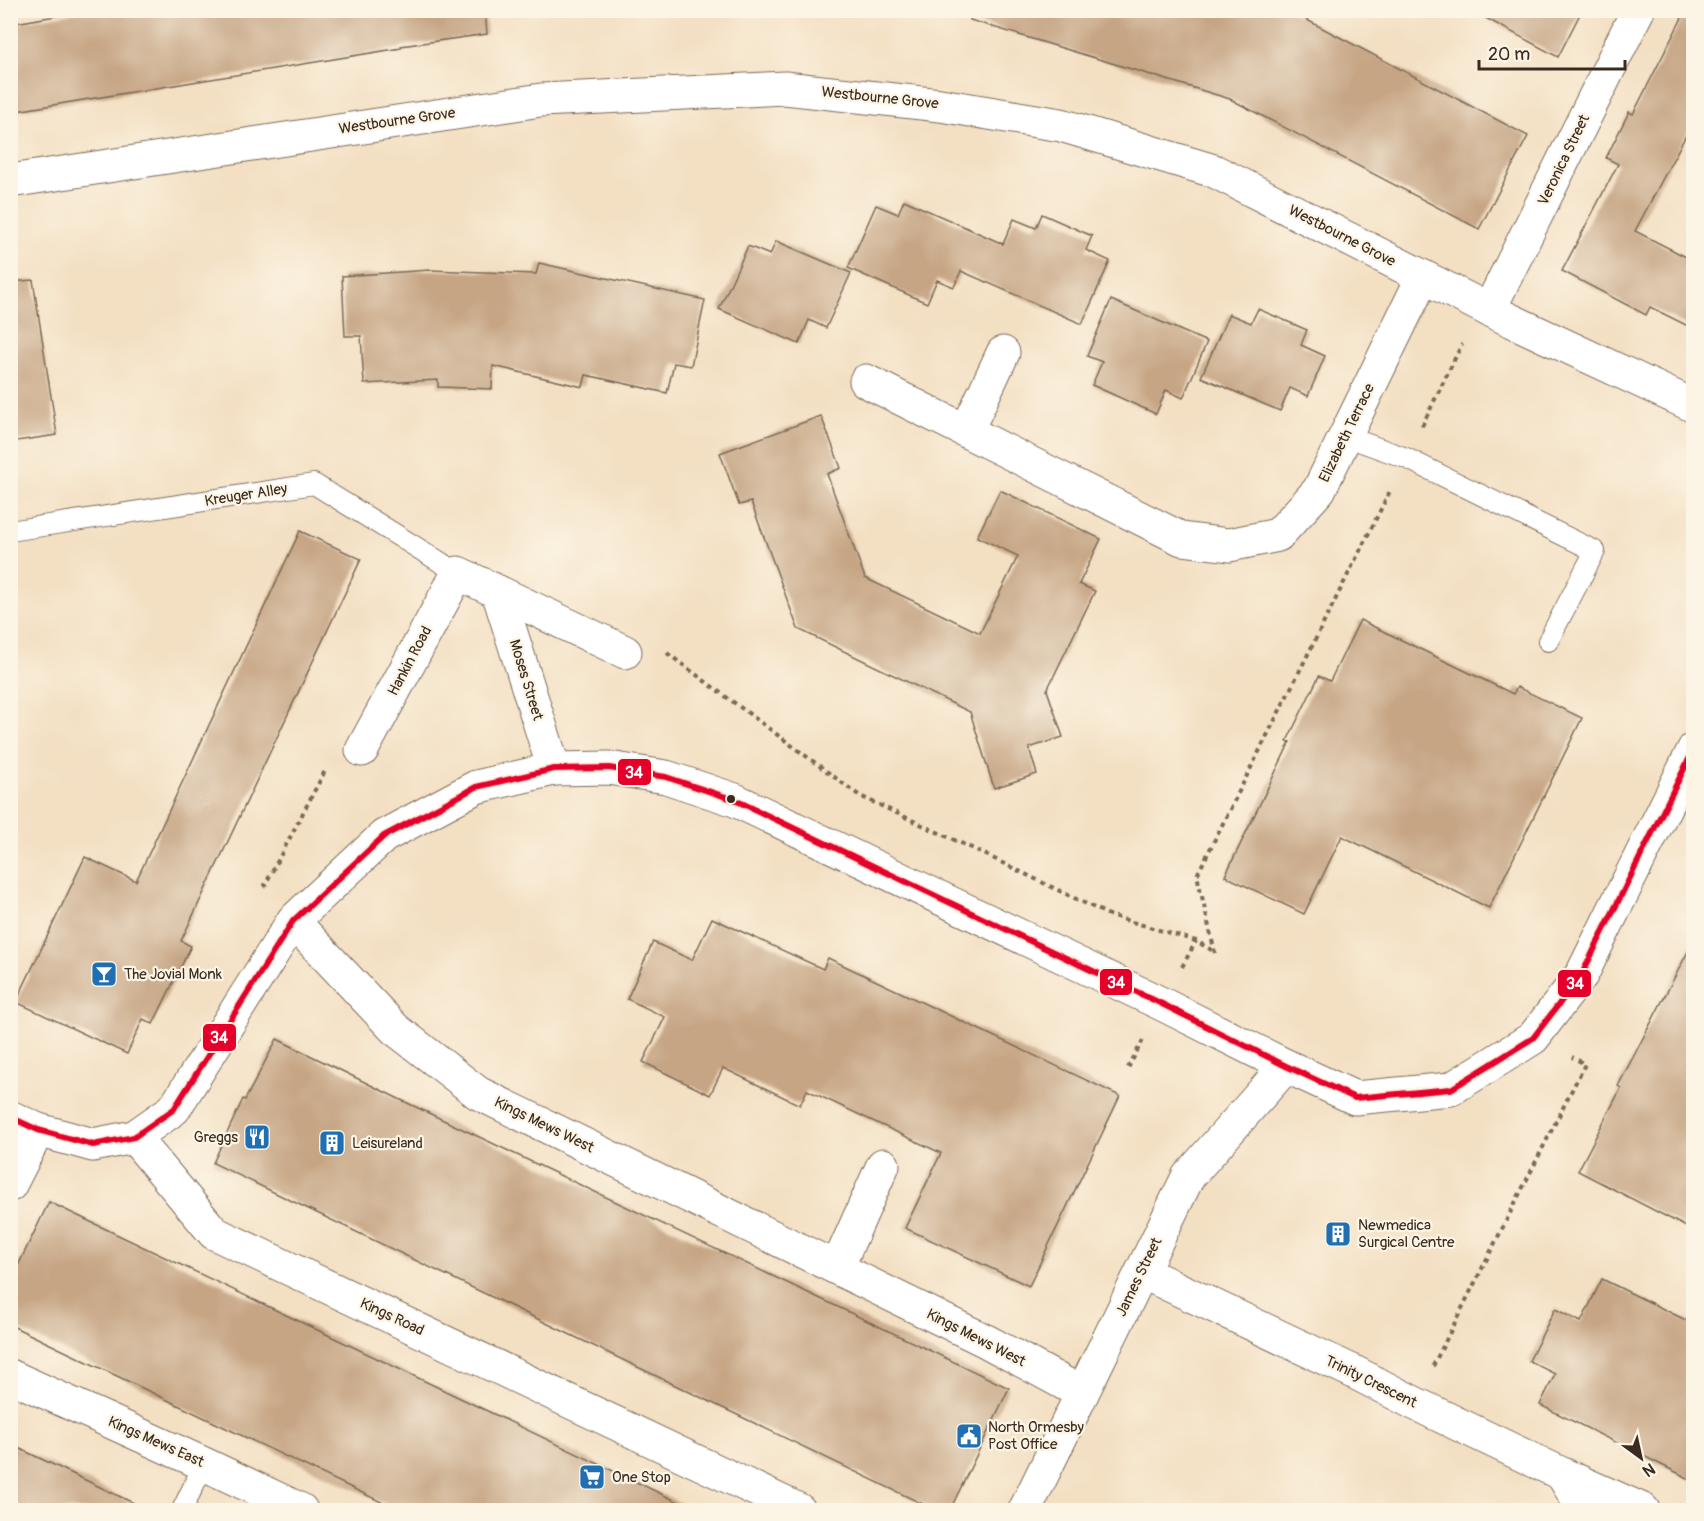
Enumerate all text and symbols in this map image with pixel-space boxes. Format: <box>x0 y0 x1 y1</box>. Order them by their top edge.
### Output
scale bar <box>1479 33 1624 71</box>
text: 20 m <box>1488 43 1530 66</box>
street label: Westbourne Grove <box>821 82 940 114</box>
street label: Westbourne Grove <box>337 103 457 139</box>
street label: Veronica Street <box>1534 110 1595 209</box>
street label: Westbourne Grove <box>1285 201 1399 271</box>
street label: Elizabeth Terrace <box>1315 380 1379 485</box>
street label: Kreuger Alley <box>203 479 289 511</box>
street label: Hankin Road <box>384 623 436 699</box>
street label: Moses Street <box>505 637 548 724</box>
line badge: 34 <box>617 758 652 786</box>
text: 34 <box>625 763 644 783</box>
unlabelled marker <box>725 793 737 805</box>
bar icon: The Jovial Monk <box>89 959 119 989</box>
place label: The Jovial Monk <box>124 965 223 984</box>
line badge: 34 <box>1099 968 1133 996</box>
line badge: 34 <box>1557 969 1592 998</box>
text: 34 <box>1107 973 1126 993</box>
text: 34 <box>1566 974 1585 994</box>
line badge: 34 <box>202 1023 237 1052</box>
text: 34 <box>210 1028 229 1048</box>
street label: Kings Mews West <box>491 1093 598 1158</box>
restaurant icon: Greggs <box>242 1122 272 1152</box>
place label: Greggs <box>194 1128 238 1147</box>
building icon: Leisureland <box>317 1128 347 1158</box>
place label: Leisureland <box>352 1134 423 1153</box>
place label: Newmedica Surgical Centre <box>1358 1216 1455 1252</box>
building icon: Newmedica Surgical Centre <box>1323 1219 1353 1249</box>
street label: James Street <box>1112 1234 1167 1320</box>
street label: Kings Road <box>357 1294 427 1340</box>
street label: Kings Mews West <box>923 1305 1030 1372</box>
street label: Trinity Crescent <box>1322 1352 1421 1413</box>
street label: Kings Mews East <box>105 1412 208 1472</box>
place label: North Ormesby Post Office <box>988 1418 1085 1454</box>
public building icon: North Ormesby Post Office <box>954 1421 984 1451</box>
north arrow <box>1611 1428 1671 1488</box>
text: N <box>1638 1458 1659 1481</box>
supermarket icon: One Stop <box>577 1462 607 1492</box>
place label: One Stop <box>612 1468 671 1487</box>

